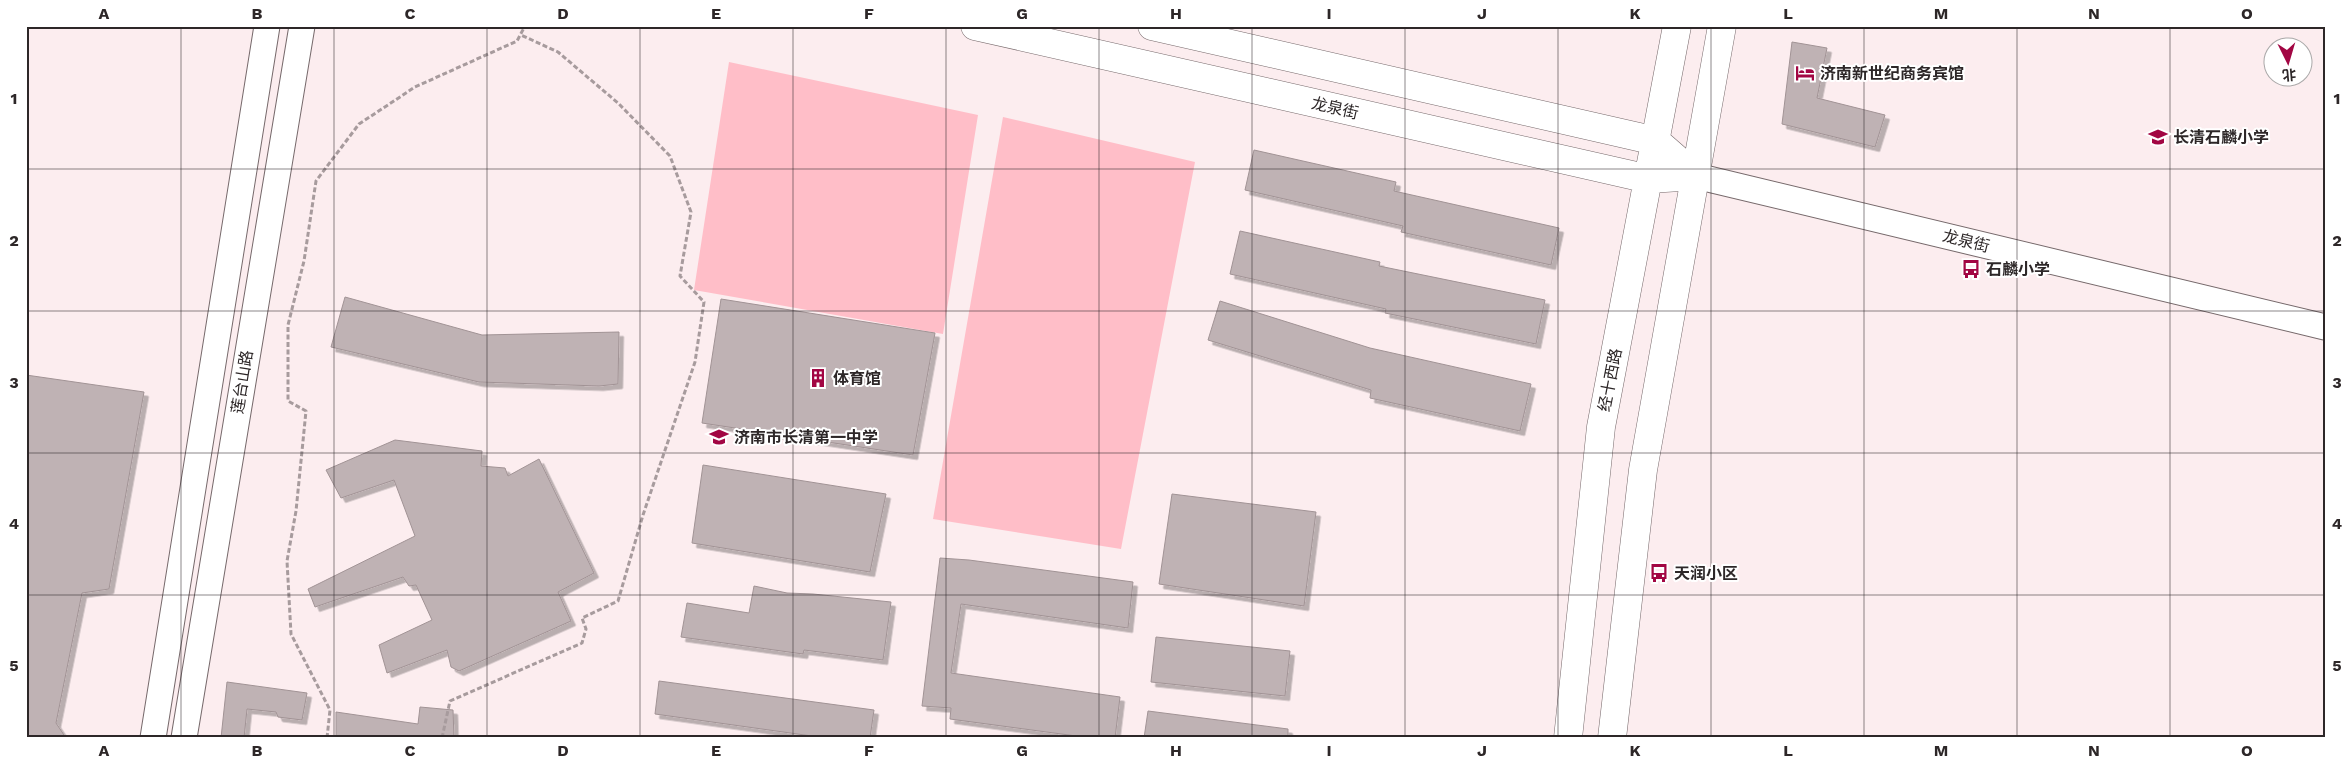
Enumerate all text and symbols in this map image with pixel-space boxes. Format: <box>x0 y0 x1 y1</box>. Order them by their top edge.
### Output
text: A <box>99 4 110 23</box>
text: B <box>252 4 263 23</box>
text: C <box>405 4 416 23</box>
text: D <box>557 4 569 23</box>
text: E <box>711 4 721 23</box>
text: F <box>864 4 874 23</box>
text: G <box>1016 4 1028 23</box>
text: H <box>1170 4 1182 23</box>
text: I <box>1326 4 1332 23</box>
text: J <box>1477 4 1487 23</box>
text: K <box>1629 4 1641 23</box>
text: L <box>1783 4 1793 23</box>
text: M <box>1934 4 1948 23</box>
text: N <box>2088 4 2100 23</box>
text: O <box>2241 4 2253 23</box>
north arrow <box>2264 38 2314 88</box>
hotel icon: 济南新世纪商务宾馆 <box>1794 62 1816 84</box>
place label: 济南新世纪商务宾馆 <box>1820 64 1964 83</box>
text: 北 <box>2281 66 2297 84</box>
text: 1 <box>11 89 17 108</box>
text: 1 <box>2334 89 2340 108</box>
street label: 龙泉街 <box>1309 93 1361 123</box>
school or university icon: 长清石麟小学 <box>2147 126 2169 148</box>
place label: 长清石麟小学 <box>2173 128 2269 147</box>
street label: 龙泉街 <box>1940 226 1992 256</box>
text: 2 <box>9 231 19 250</box>
text: 2 <box>2332 231 2342 250</box>
bus stop icon: 石麟小学 <box>1960 258 1982 280</box>
place label: 石麟小学 <box>1986 260 2050 279</box>
street label: 经十西路 <box>1595 347 1625 413</box>
street label: 莲台山路 <box>228 349 256 415</box>
building icon: 体育馆 <box>807 367 829 389</box>
place label: 体育馆 <box>833 369 881 388</box>
text: 3 <box>9 373 19 392</box>
text: 3 <box>2332 373 2342 392</box>
school or university icon: 济南市长清第一中学 <box>708 426 730 448</box>
place label: 济南市长清第一中学 <box>734 428 878 447</box>
text: 4 <box>9 514 19 533</box>
text: 4 <box>2332 514 2342 533</box>
bus stop icon: 天润小区 <box>1648 562 1670 584</box>
place label: 天润小区 <box>1674 564 1738 583</box>
text: 5 <box>9 656 19 675</box>
text: 5 <box>2332 656 2342 675</box>
text: A <box>99 741 110 760</box>
text: B <box>252 741 263 760</box>
text: C <box>405 741 416 760</box>
text: D <box>557 741 569 760</box>
text: E <box>711 741 721 760</box>
text: F <box>864 741 874 760</box>
text: G <box>1016 741 1028 760</box>
text: H <box>1170 741 1182 760</box>
text: I <box>1326 741 1332 760</box>
text: J <box>1477 741 1487 760</box>
text: K <box>1629 741 1641 760</box>
text: L <box>1783 741 1793 760</box>
text: M <box>1934 741 1948 760</box>
text: N <box>2088 741 2100 760</box>
text: O <box>2241 741 2253 760</box>

